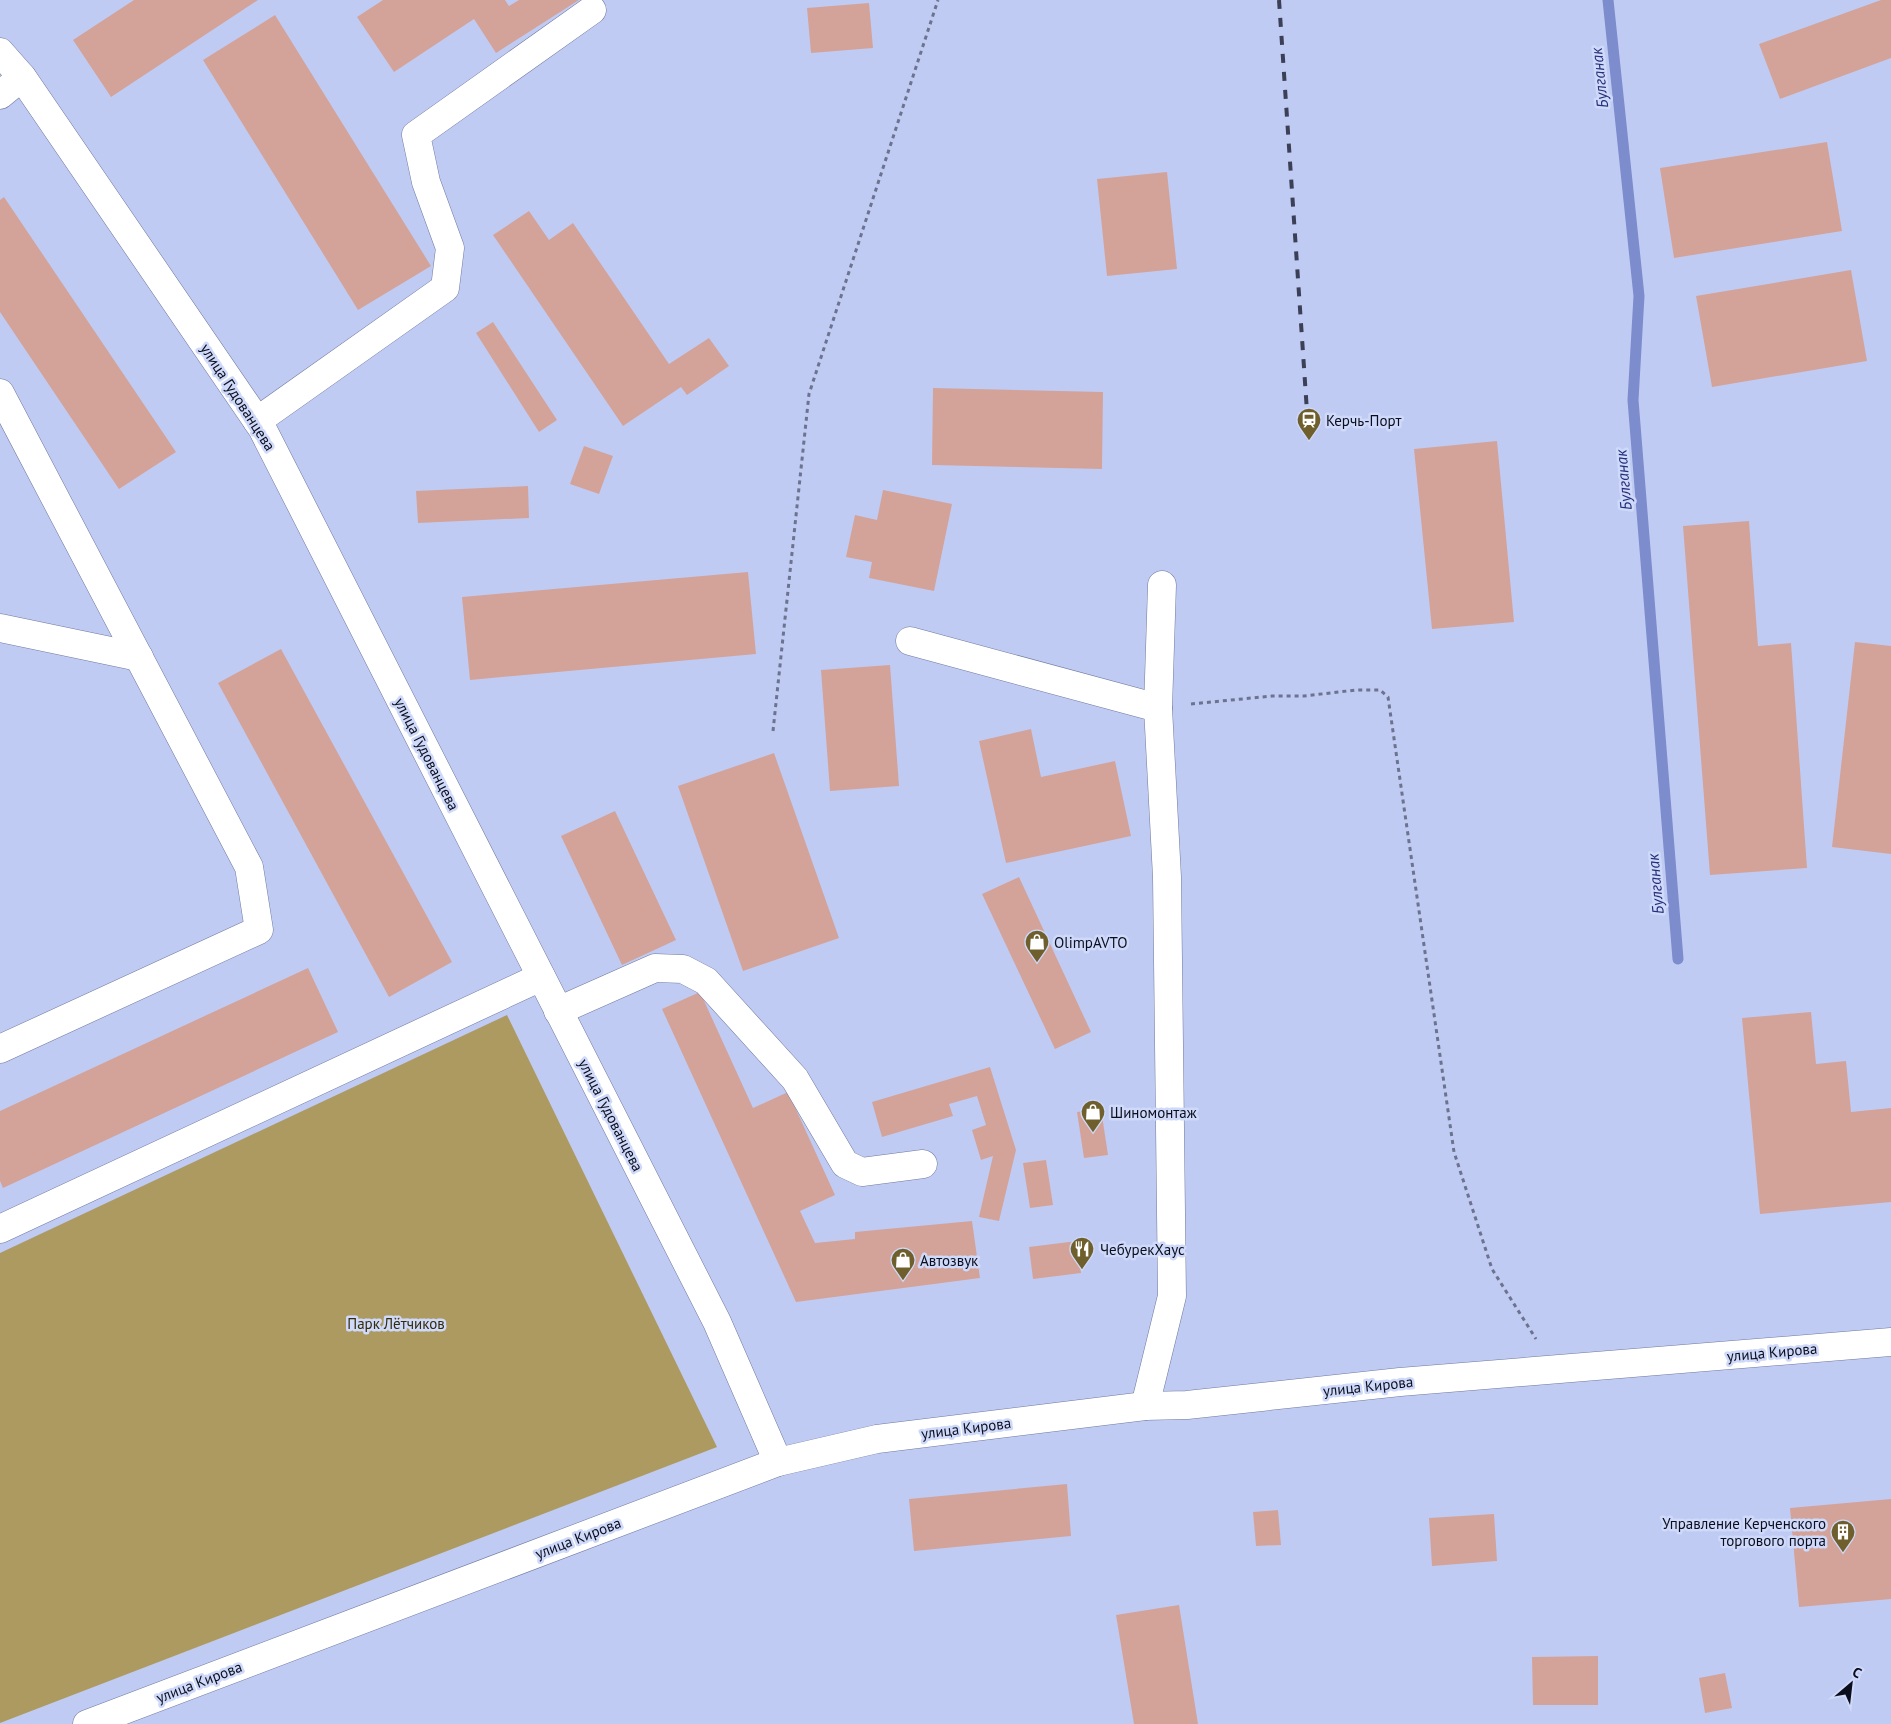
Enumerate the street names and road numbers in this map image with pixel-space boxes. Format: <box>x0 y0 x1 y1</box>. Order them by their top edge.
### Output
street label: улица Гудованцева <box>196 340 280 454</box>
street label: улица Гудованцева <box>390 694 464 814</box>
street label: улица Гудованцева <box>574 1055 648 1175</box>
street label: улица Кирова <box>1726 1339 1818 1365</box>
street label: улица Кирова <box>1322 1372 1414 1400</box>
street label: улица Кирова <box>920 1413 1012 1443</box>
street label: улица Кирова <box>532 1513 624 1563</box>
street label: улица Кирова <box>153 1657 245 1707</box>

